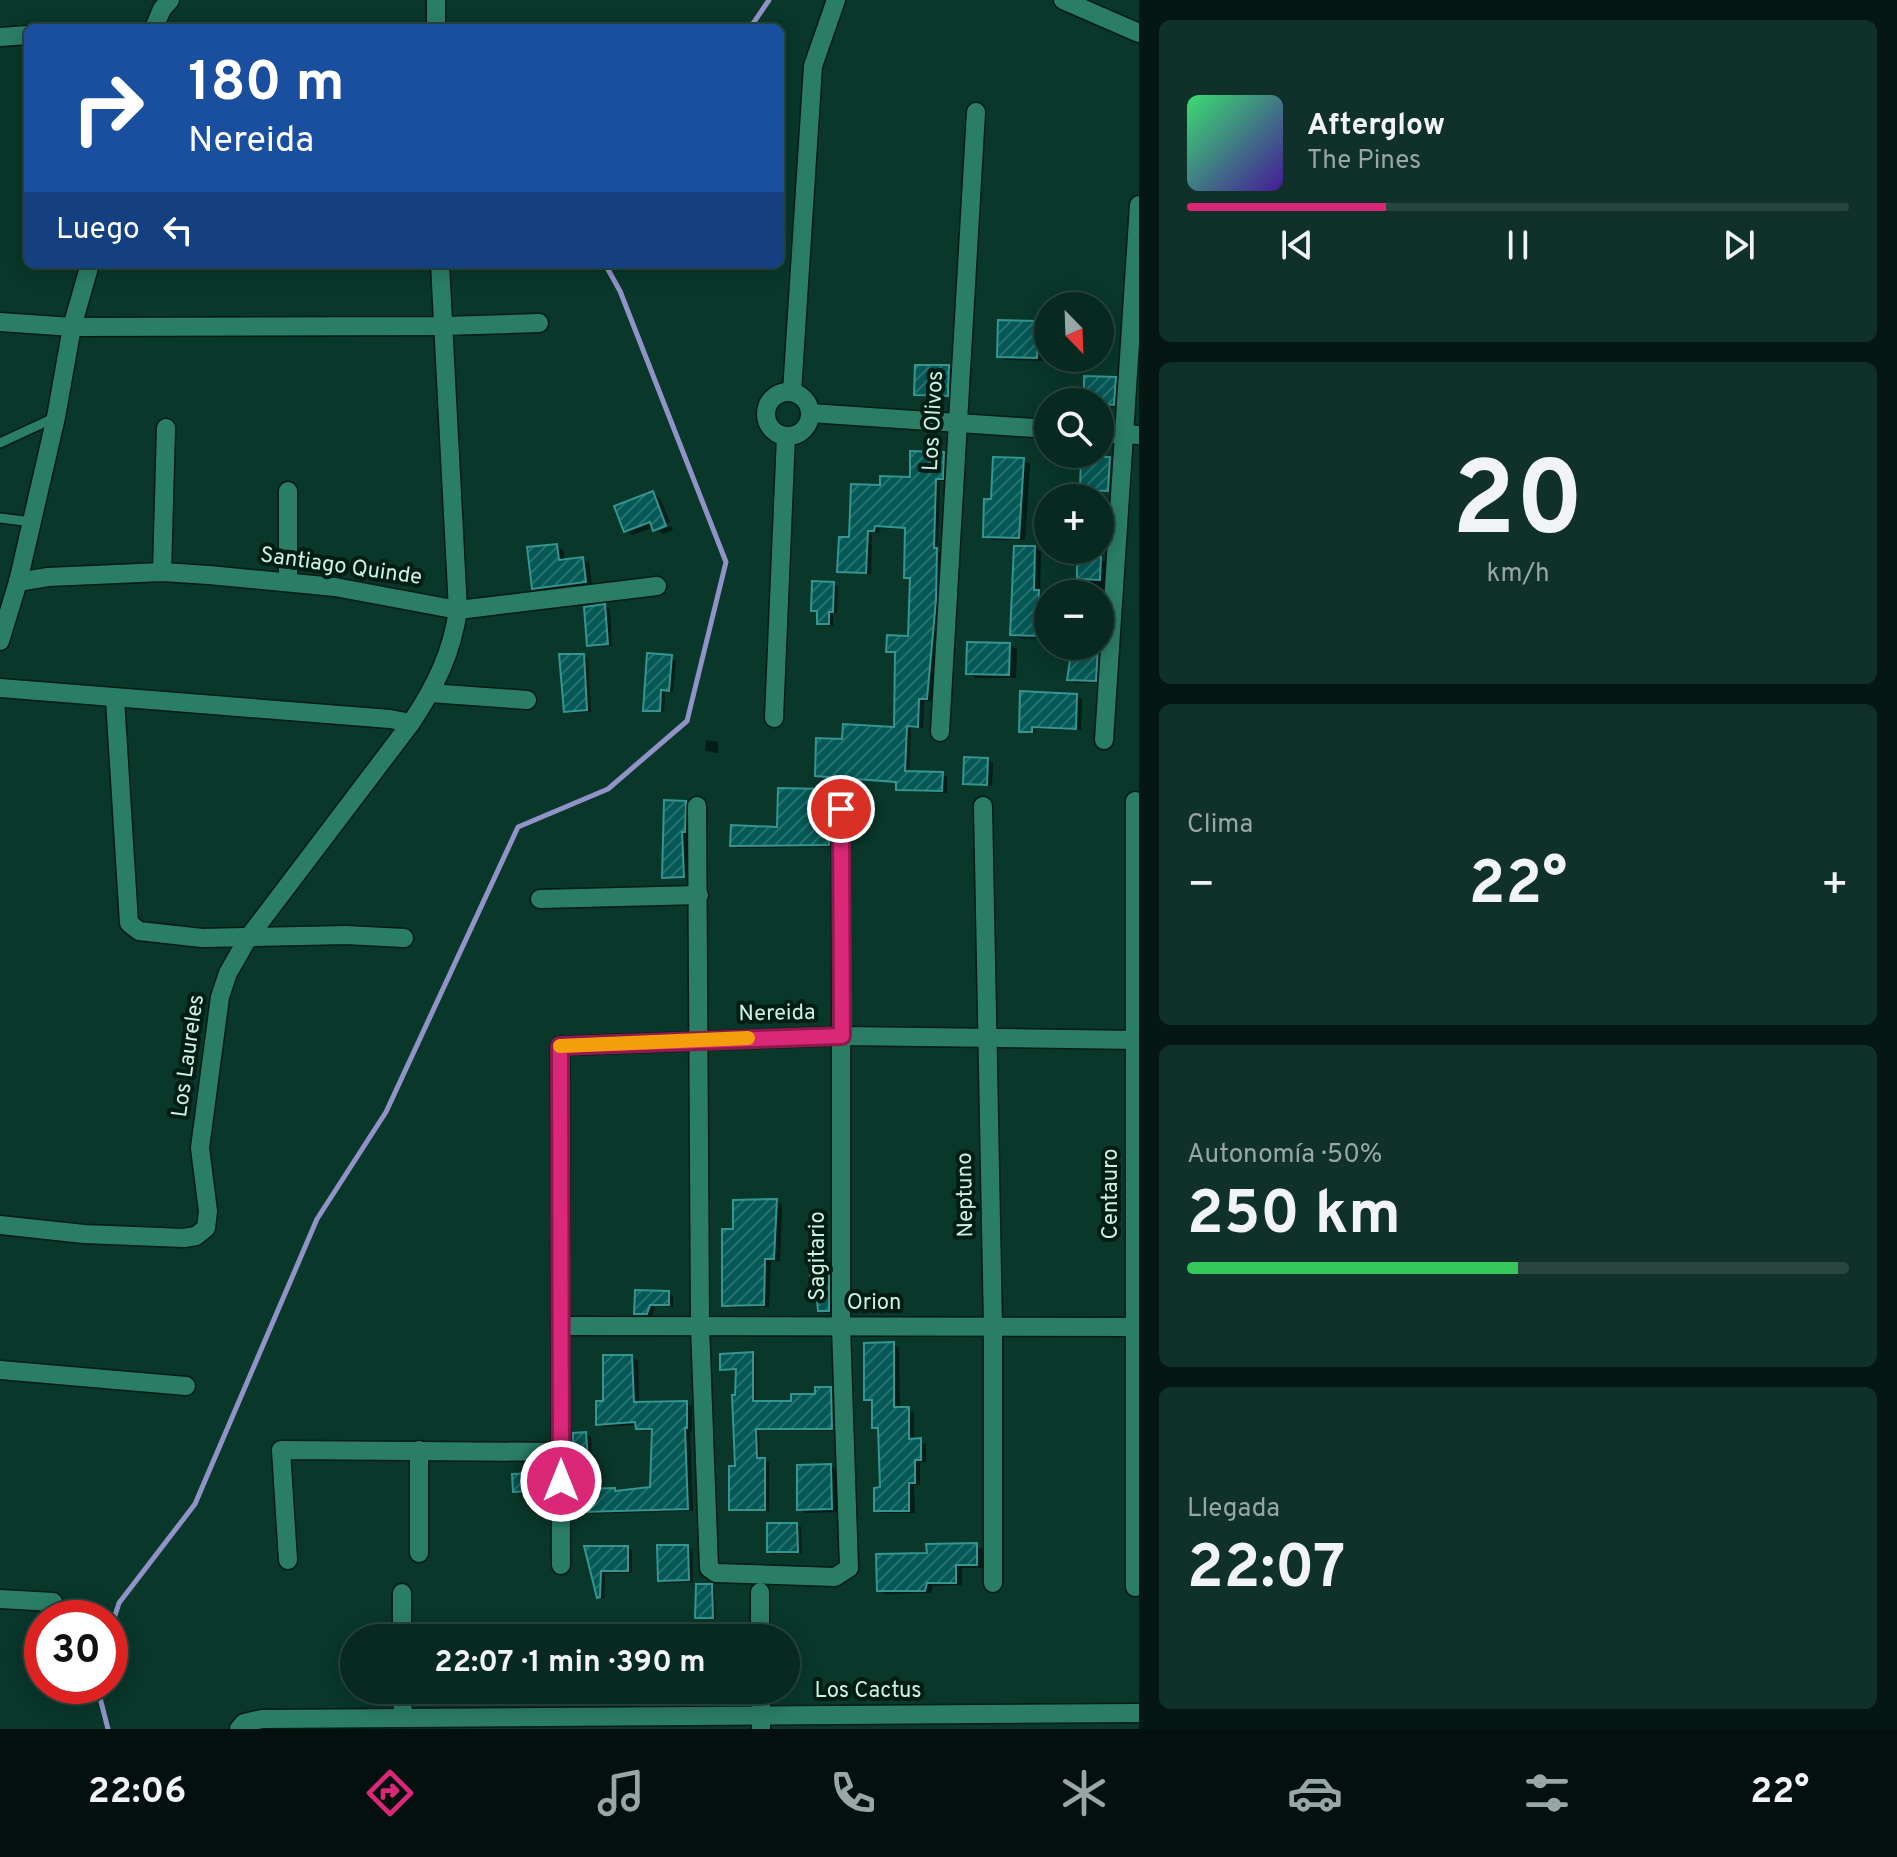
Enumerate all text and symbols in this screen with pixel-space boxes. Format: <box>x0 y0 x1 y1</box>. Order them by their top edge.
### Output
text: 180 m <box>188 50 345 120</box>
icon: right <box>56 56 160 160</box>
text: Afterglow <box>1307 108 1445 145</box>
text: Nereida <box>188 119 314 165</box>
text: The Pines <box>1307 145 1421 178</box>
icon: left <box>156 208 200 252</box>
text: Luego <box>56 212 140 249</box>
icon: previous <box>1275 223 1319 267</box>
icon: pause <box>1496 223 1540 267</box>
icon: next <box>1717 223 1761 267</box>
north arrow <box>1034 292 1114 372</box>
map controls <box>1034 292 1114 660</box>
street label: Los Olivos <box>918 370 950 472</box>
button: search <box>1034 388 1114 468</box>
text: 20 <box>1452 440 1584 572</box>
button: + <box>1034 484 1114 564</box>
street label: Santiago Quinde <box>258 542 424 592</box>
text: km/h <box>1486 558 1550 591</box>
button: − <box>1034 580 1114 660</box>
pin <box>807 775 875 843</box>
icon: arrive <box>819 787 863 831</box>
text: Clima <box>1187 809 1253 842</box>
text: 22° <box>1469 849 1567 925</box>
text: − <box>1187 859 1215 915</box>
text: + <box>1821 859 1849 915</box>
street label: Los Laureles <box>167 993 211 1119</box>
street label: Nereida <box>738 1000 816 1028</box>
text: Autonomía · 50% <box>1187 1139 1382 1172</box>
street label: Centauro <box>1098 1149 1125 1239</box>
street label: Neptuno <box>952 1152 980 1238</box>
text: 250 km <box>1187 1179 1401 1255</box>
street label: Sagitario <box>805 1211 832 1301</box>
street label: Orion <box>847 1290 901 1317</box>
position arrow <box>519 1439 603 1523</box>
text: Llegada <box>1187 1493 1280 1526</box>
text: 22:07 <box>1187 1533 1345 1609</box>
speed limit sign: 30 <box>24 1600 128 1704</box>
text: 22:07 · 1 min · 390 m <box>434 1645 706 1682</box>
street label: Los Cactus <box>814 1678 922 1705</box>
icon: directions <box>362 1765 418 1821</box>
icon: music <box>593 1765 649 1821</box>
icon: phone <box>825 1765 881 1821</box>
icon: climate <box>1056 1765 1112 1821</box>
icon: car <box>1287 1765 1343 1821</box>
icon: filters <box>1519 1765 1575 1821</box>
text: 22:06 <box>88 1770 186 1816</box>
text: 22° <box>1750 1770 1809 1816</box>

